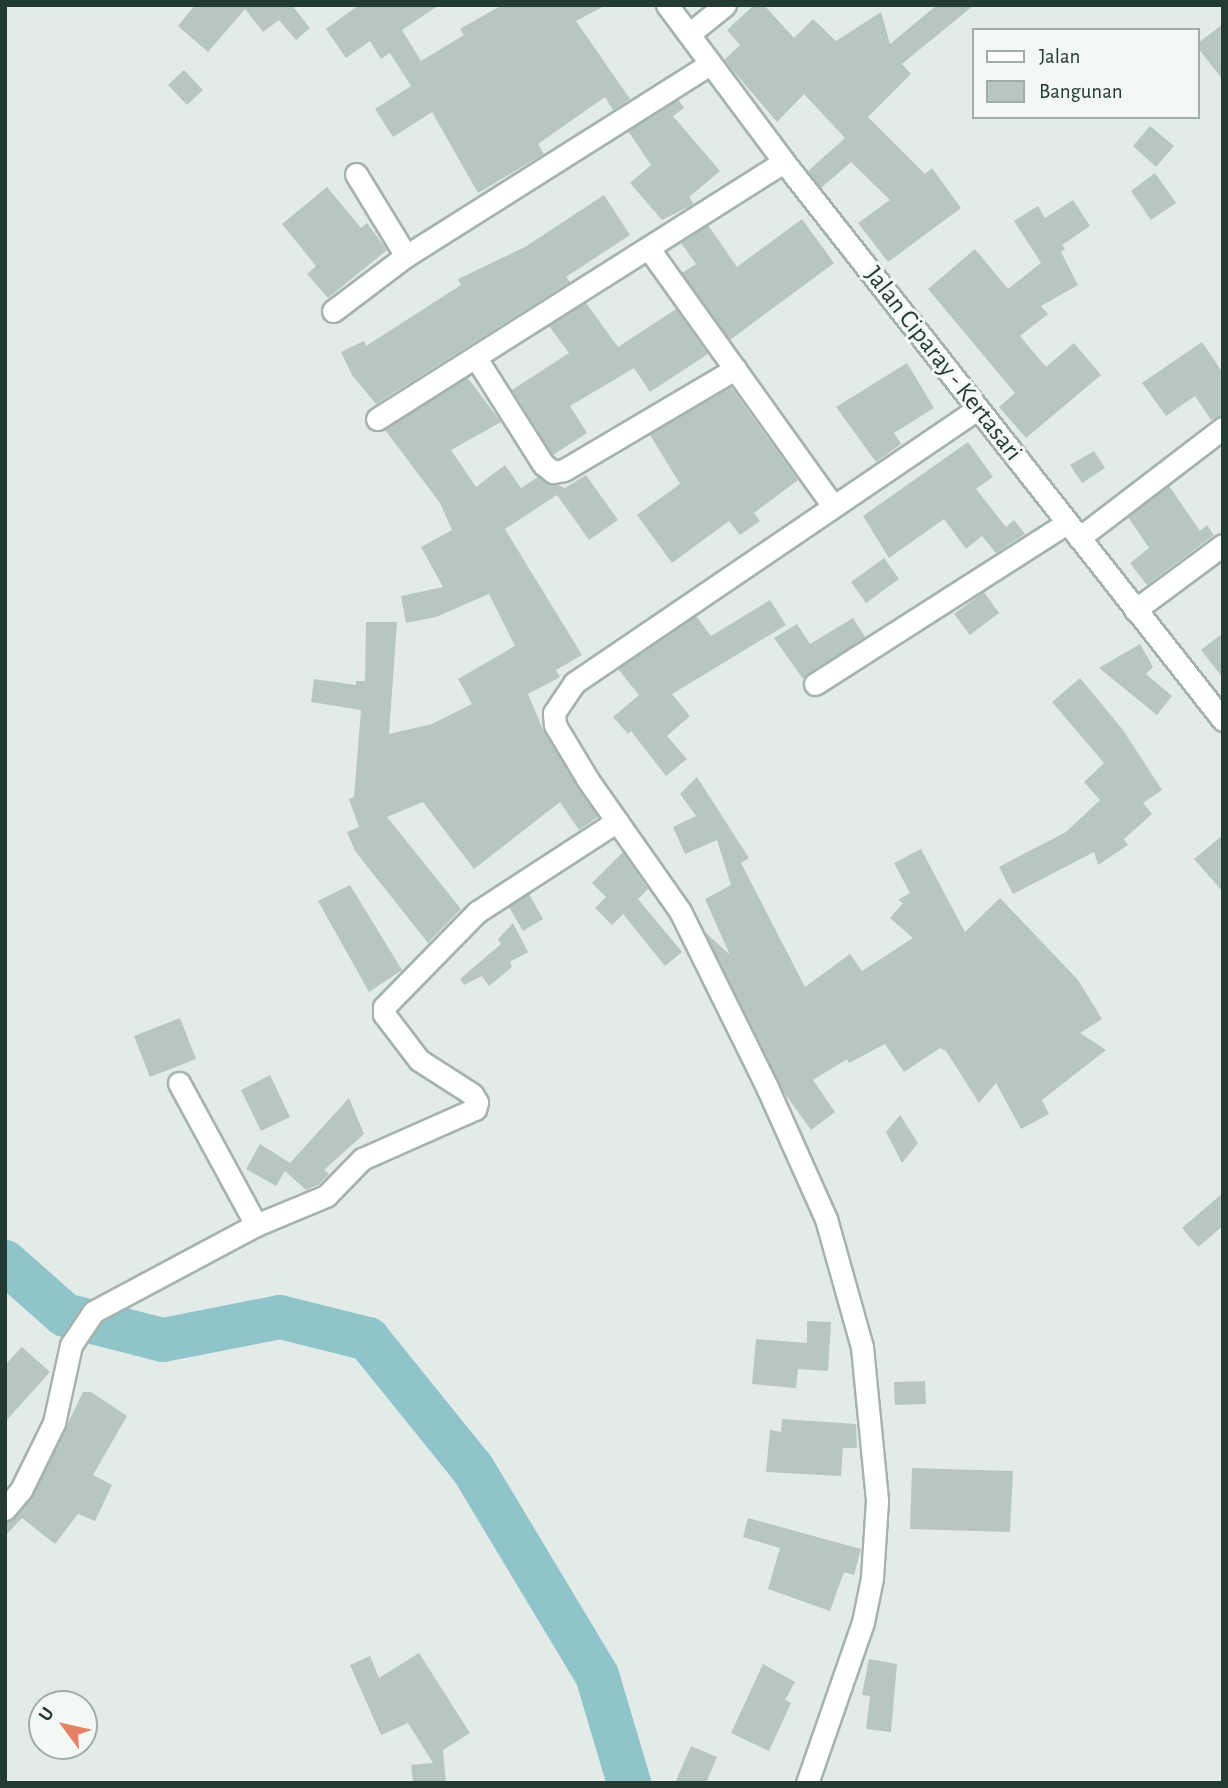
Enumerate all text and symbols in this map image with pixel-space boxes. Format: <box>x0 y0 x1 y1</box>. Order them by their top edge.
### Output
legend <box>972 28 1200 119</box>
text: Jalan <box>1039 46 1080 67</box>
text: Bangunan <box>1039 81 1123 102</box>
street label: Jalan Ciparay - Kertasari <box>857 261 1029 467</box>
north arrow <box>28 1690 98 1760</box>
text: U <box>35 1704 58 1725</box>

